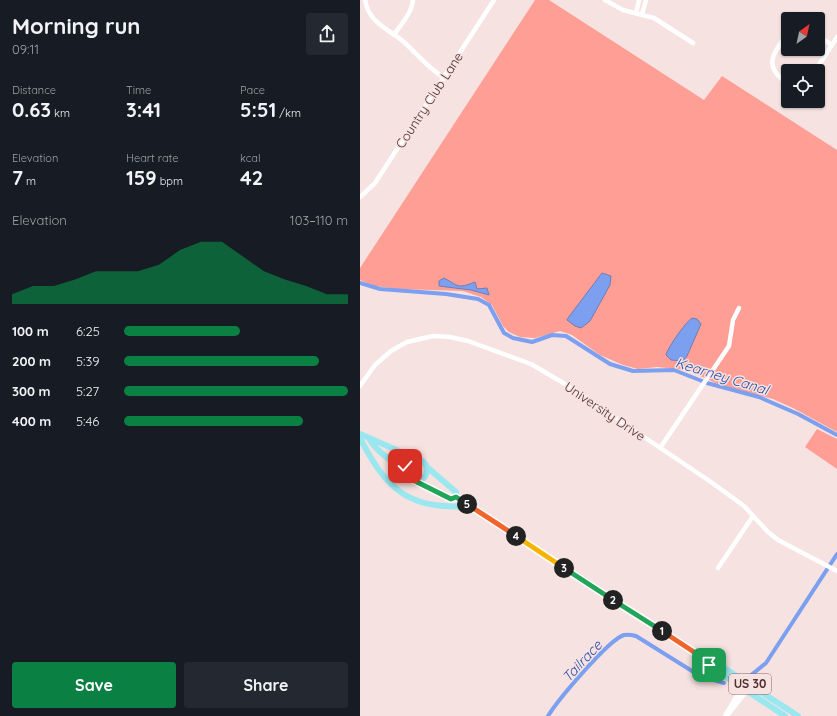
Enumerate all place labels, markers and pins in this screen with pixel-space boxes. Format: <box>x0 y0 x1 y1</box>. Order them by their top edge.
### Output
pin <box>388 449 422 483</box>
pin: 5 <box>457 494 477 514</box>
pin: 4 <box>506 526 526 546</box>
pin: 3 <box>554 558 574 578</box>
pin: 2 <box>603 590 623 610</box>
pin: 1 <box>652 621 672 641</box>
pin <box>692 648 726 682</box>

